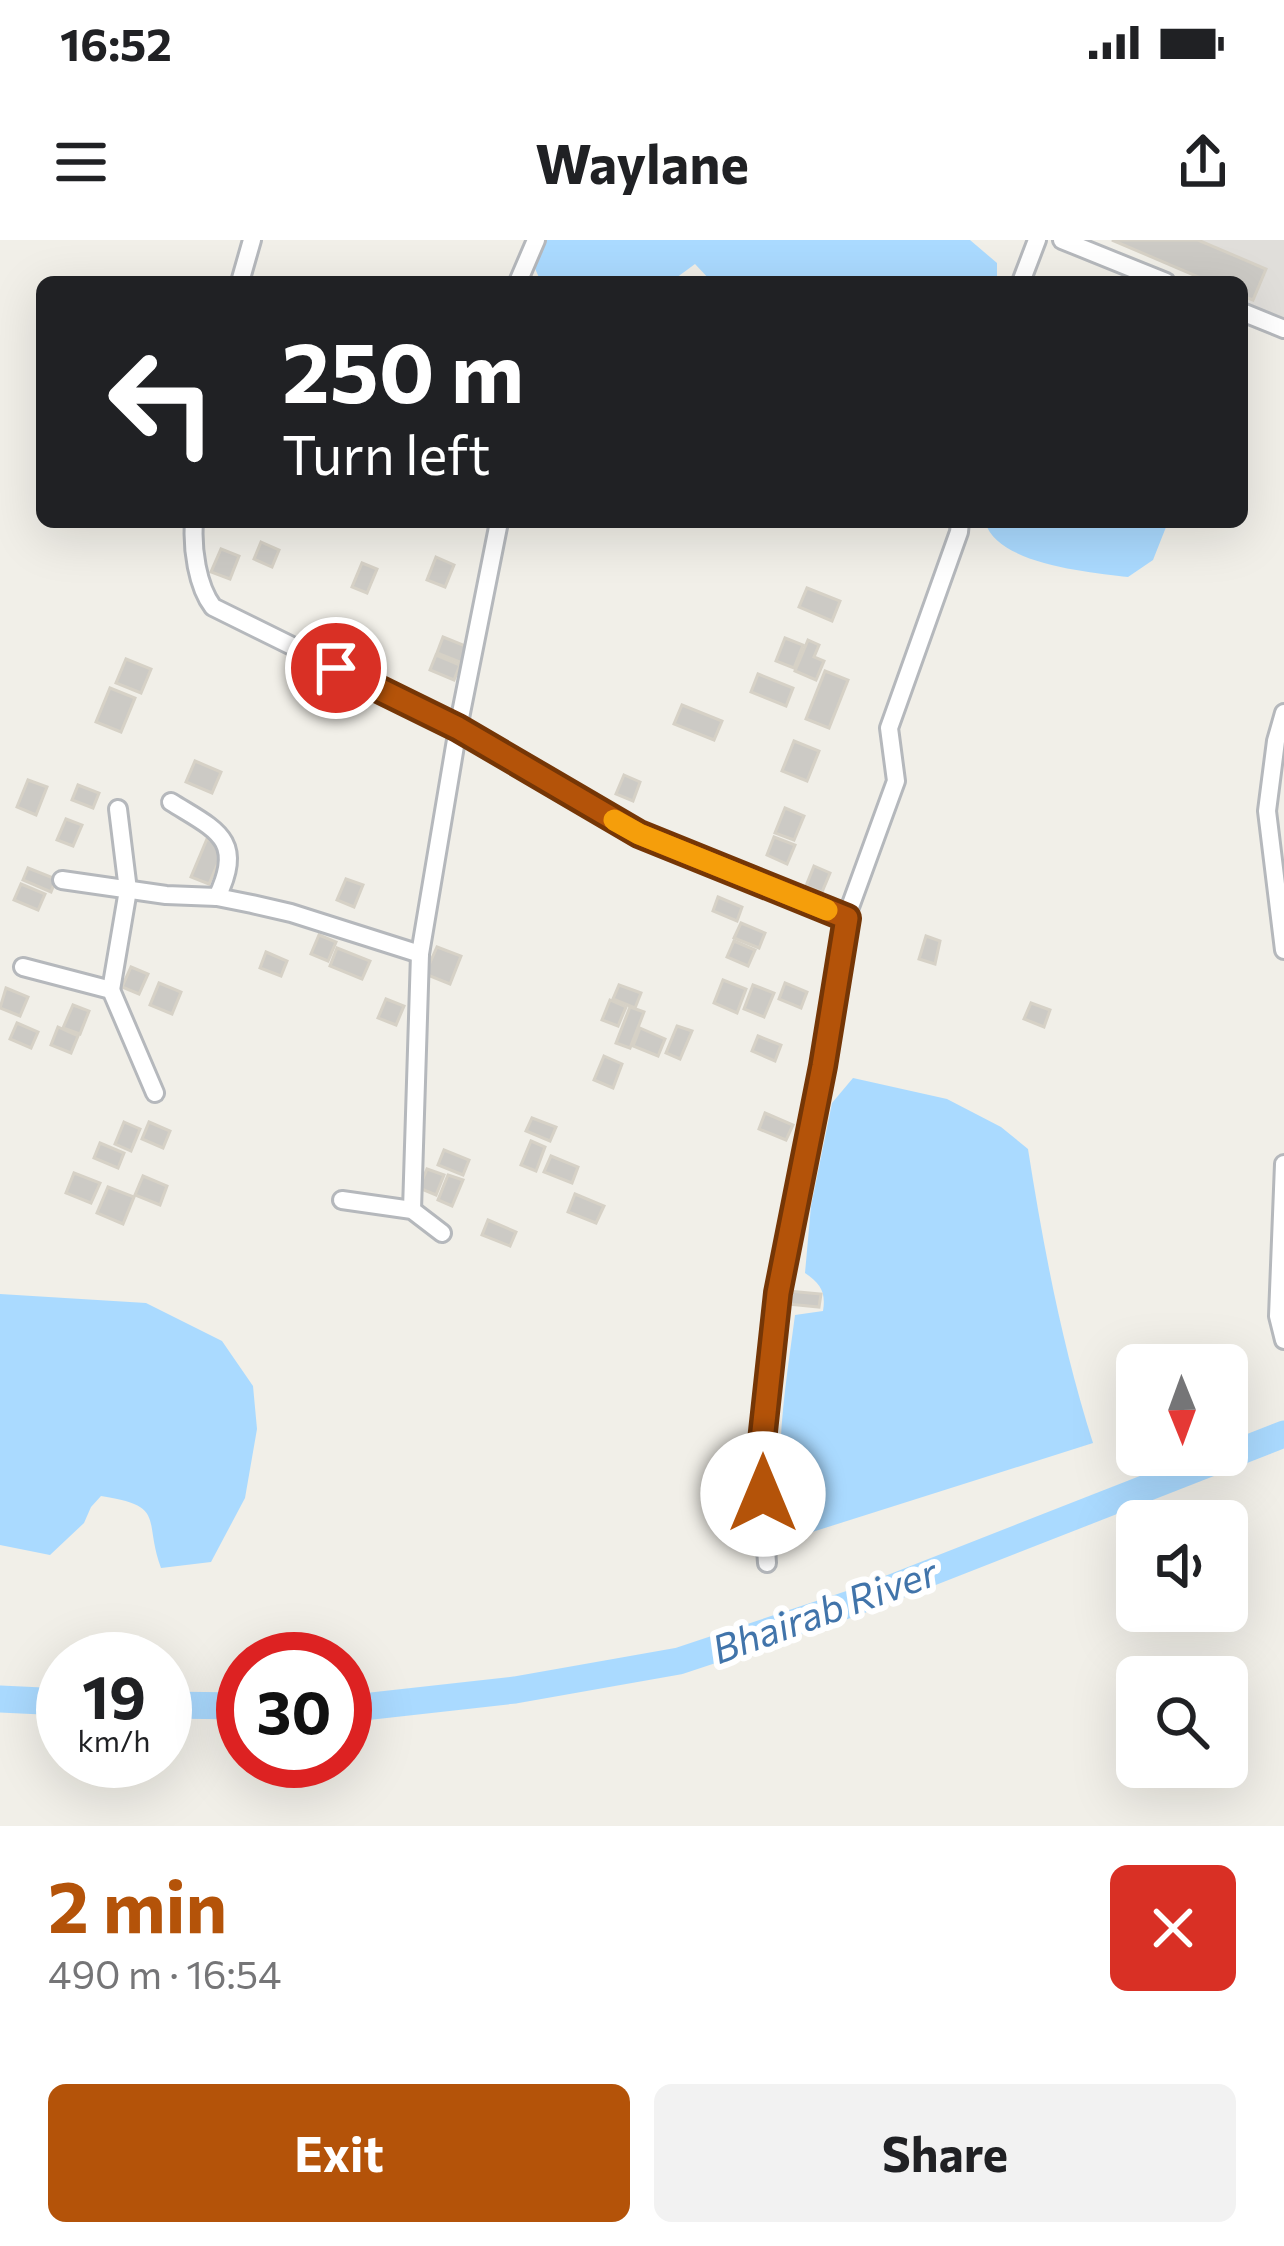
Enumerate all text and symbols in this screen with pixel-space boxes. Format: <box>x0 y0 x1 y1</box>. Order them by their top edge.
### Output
text: 16:52 <box>60 15 172 70</box>
icon: menu <box>48 129 114 195</box>
text: Waylane <box>535 129 749 195</box>
icon: share <box>1170 129 1236 195</box>
text: 250 m <box>282 318 524 420</box>
icon: left <box>84 324 240 480</box>
text: Turn left <box>282 420 490 486</box>
pin <box>285 617 387 719</box>
icon: arrive <box>303 635 369 701</box>
north arrow <box>1116 1344 1248 1476</box>
map controls <box>1116 1344 1248 1788</box>
position arrow <box>700 1431 826 1557</box>
button: sound <box>1116 1500 1248 1632</box>
water label: Bhairab River <box>705 1546 944 1672</box>
speed limit sign: 30 <box>216 1632 372 1788</box>
button: search <box>1116 1656 1248 1788</box>
text: 19 <box>82 1658 146 1731</box>
text: km/h <box>78 1721 150 1758</box>
text: 2 min <box>48 1860 227 1948</box>
button: close <box>1110 1865 1236 1991</box>
text: 490 m · 16:54 <box>48 1949 282 1997</box>
button: Exit <box>48 2084 630 2222</box>
button: Share <box>654 2084 1236 2222</box>

